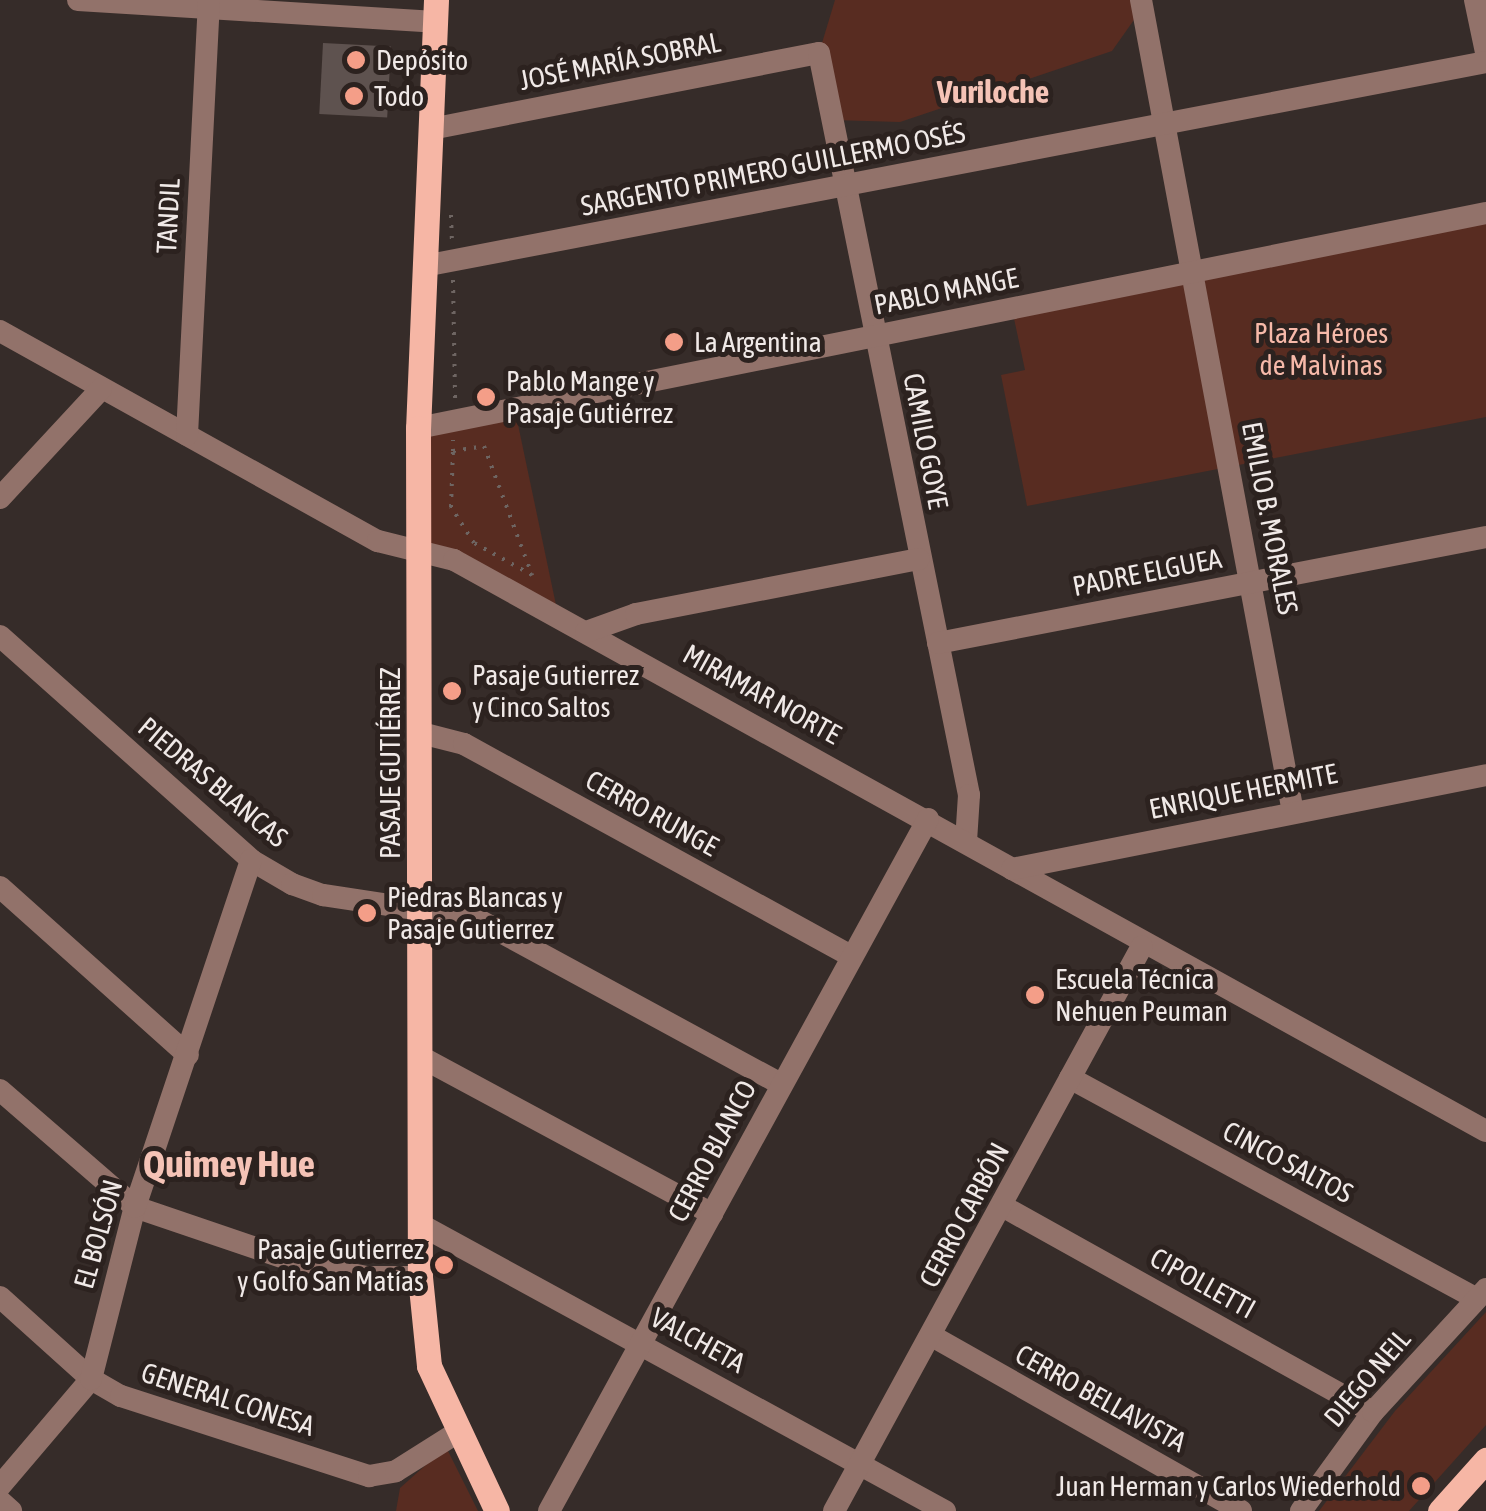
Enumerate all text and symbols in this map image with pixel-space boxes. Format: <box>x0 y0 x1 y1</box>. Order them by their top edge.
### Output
street label: JOSÉ MARÍA SOBRAL <box>517 25 723 97</box>
place label: Depósito <box>376 43 468 77</box>
marker: Depósito <box>345 49 367 71</box>
district label: Vuriloche <box>937 73 1049 111</box>
place label: Todo <box>374 79 424 113</box>
marker: Todo <box>343 85 365 107</box>
street label: SARGENTO PRIMERO GUILLERMO OSÉS <box>578 115 968 223</box>
street label: TANDIL <box>149 178 187 254</box>
street label: PABLO MANGE <box>871 261 1021 321</box>
park label: Plaza Héroes de Malvinas <box>1254 316 1388 382</box>
place label: La Argentina <box>694 325 822 359</box>
marker: La Argentina <box>663 331 685 353</box>
place label: Pablo Mange y Pasaje Gutiérrez <box>506 364 673 430</box>
street label: CAMILO GOYE <box>896 370 956 512</box>
marker: Pablo Mange y Pasaje Gutiérrez <box>475 386 497 408</box>
street label: EMILIO B. MORALES <box>1235 419 1305 617</box>
street label: PADRE ELGUEA <box>1070 541 1224 603</box>
street label: MIRAMAR NORTE <box>677 637 847 751</box>
place label: Pasaje Gutierrez y Cinco Saltos <box>472 658 639 724</box>
street label: PASAJE GUTIÉRREZ <box>373 667 407 859</box>
marker: Pasaje Gutierrez y Cinco Saltos <box>441 680 463 702</box>
street label: PIEDRAS BLANCAS <box>132 710 294 854</box>
street label: ENRIQUE HERMITE <box>1146 756 1340 826</box>
street label: CERRO RUNGE <box>580 763 724 863</box>
place label: Piedras Blancas y Pasaje Gutierrez <box>387 880 563 946</box>
marker: Piedras Blancas y Pasaje Gutierrez <box>356 902 378 924</box>
place label: Escuela Técnica Nehuen Peuman <box>1055 962 1228 1028</box>
marker: Escuela Técnica Nehuen Peuman <box>1024 984 1046 1006</box>
street label: CERRO BLANCO <box>661 1075 763 1227</box>
street label: CINCO SALTOS <box>1217 1114 1359 1210</box>
street label: CERRO CARBÓN <box>912 1137 1016 1293</box>
district label: Quimey Hue <box>143 1141 315 1187</box>
street label: EL BOLSÓN <box>66 1176 130 1292</box>
place label: Pasaje Gutierrez y Golfo San Matías <box>237 1232 424 1298</box>
street label: CIPOLLETTI <box>1145 1240 1261 1326</box>
marker: Pasaje Gutierrez y Golfo San Matías <box>433 1254 455 1276</box>
street label: VALCHETA <box>645 1300 751 1380</box>
street label: DIEGO NEIL <box>1317 1323 1417 1433</box>
street label: CERRO BELLAVISTA <box>1010 1337 1192 1459</box>
street label: GENERAL CONESA <box>137 1355 319 1443</box>
place label: Juan Herman y Carlos Wiederhold <box>1056 1469 1401 1503</box>
marker: Juan Herman y Carlos Wiederhold <box>1410 1475 1432 1497</box>

